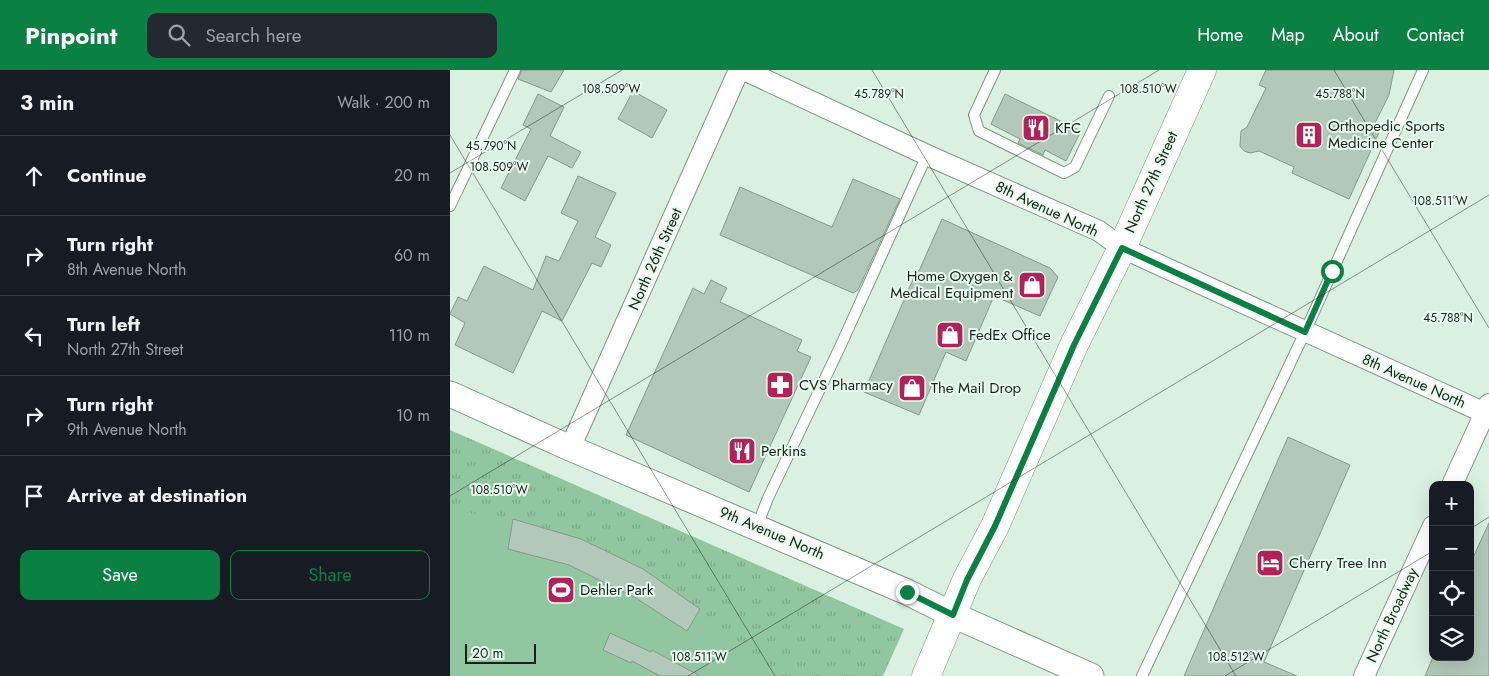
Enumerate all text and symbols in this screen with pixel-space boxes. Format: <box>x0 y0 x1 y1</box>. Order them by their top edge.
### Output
search box <box>147 13 497 58</box>
text: Pinpoint <box>25 18 117 53</box>
icon: search <box>165 21 193 49</box>
text: Search here <box>205 22 302 49</box>
text: Home <box>1197 22 1243 48</box>
text: Map <box>1271 22 1305 48</box>
text: About <box>1333 22 1378 48</box>
text: Contact <box>1406 22 1464 48</box>
text: 108.509°W <box>582 80 640 98</box>
text: 108.510°W <box>1119 80 1177 98</box>
text: 45.789°N <box>854 85 904 103</box>
text: 45.788°N <box>1315 85 1365 103</box>
text: 3 min <box>20 88 74 118</box>
text: Walk · 200 m <box>337 91 430 114</box>
restaurant icon: KFC <box>1021 113 1051 143</box>
place label: Orthopedic Sports Medicine Center <box>1328 115 1445 154</box>
place label: KFC <box>1055 117 1081 139</box>
building icon: Orthopedic Sports Medicine Center <box>1294 120 1324 150</box>
street label: North 27th Street <box>1119 127 1183 236</box>
text: 45.790°N <box>466 137 516 155</box>
text: 108.509°W <box>470 158 528 176</box>
icon: ahead <box>20 162 48 190</box>
text: Continue <box>67 162 146 189</box>
text: 20 m <box>394 164 430 187</box>
street label: 8th Avenue North <box>992 175 1102 243</box>
text: 108.511°W <box>1412 192 1468 210</box>
street label: North 26th Street <box>623 204 688 314</box>
text: Turn right <box>67 231 153 258</box>
icon: right <box>20 242 48 270</box>
text: 60 m <box>394 244 430 267</box>
text: 8th Avenue North <box>67 258 186 281</box>
route start <box>1321 260 1344 283</box>
place label: Home Oxygen & Medical Equipment <box>890 265 1013 304</box>
shop icon: Home Oxygen & Medical Equipment <box>1017 270 1047 300</box>
text: 45.788°N <box>1423 309 1473 327</box>
text: Turn left <box>67 311 140 338</box>
shop icon: FedEx Office <box>935 320 965 350</box>
icon: left <box>20 322 48 350</box>
text: 110 m <box>389 324 430 347</box>
place label: FedEx Office <box>969 324 1051 346</box>
text: North 27th Street <box>67 338 183 361</box>
street label: 8th Avenue North <box>1358 348 1470 414</box>
pharmacy icon: CVS Pharmacy <box>765 370 795 400</box>
shop icon: The Mail Drop <box>897 373 927 403</box>
place label: CVS Pharmacy <box>799 374 893 396</box>
place label: The Mail Drop <box>931 377 1022 399</box>
text: Turn right <box>67 391 153 418</box>
icon: right <box>20 402 48 430</box>
text: 10 m <box>396 404 430 427</box>
text: 9th Avenue North <box>67 418 187 441</box>
restaurant icon: Perkins <box>727 436 757 466</box>
place label: Perkins <box>761 440 806 462</box>
text: 108.510°W <box>470 481 528 499</box>
map controls <box>1429 481 1474 661</box>
button: + <box>1429 481 1474 526</box>
icon: arrive <box>20 482 48 510</box>
text: Arrive at destination <box>67 482 247 509</box>
street label: 9th Avenue North <box>716 501 828 565</box>
button: − <box>1429 526 1474 571</box>
hotel icon: Cherry Tree Inn <box>1255 548 1285 578</box>
button: Save <box>20 550 220 600</box>
button: Share <box>230 550 430 600</box>
place label: Cherry Tree Inn <box>1289 552 1387 574</box>
street label: North Broadway <box>1360 564 1424 666</box>
button: locate <box>1429 571 1474 616</box>
sports icon: Dehler Park <box>546 575 576 605</box>
place label: Dehler Park <box>580 579 654 601</box>
route end <box>896 581 919 604</box>
button: layers <box>1429 616 1474 661</box>
scale bar <box>465 641 536 664</box>
text: 20 m <box>472 643 504 663</box>
text: 108.511°W <box>671 648 727 666</box>
text: 108.512°W <box>1208 648 1265 666</box>

